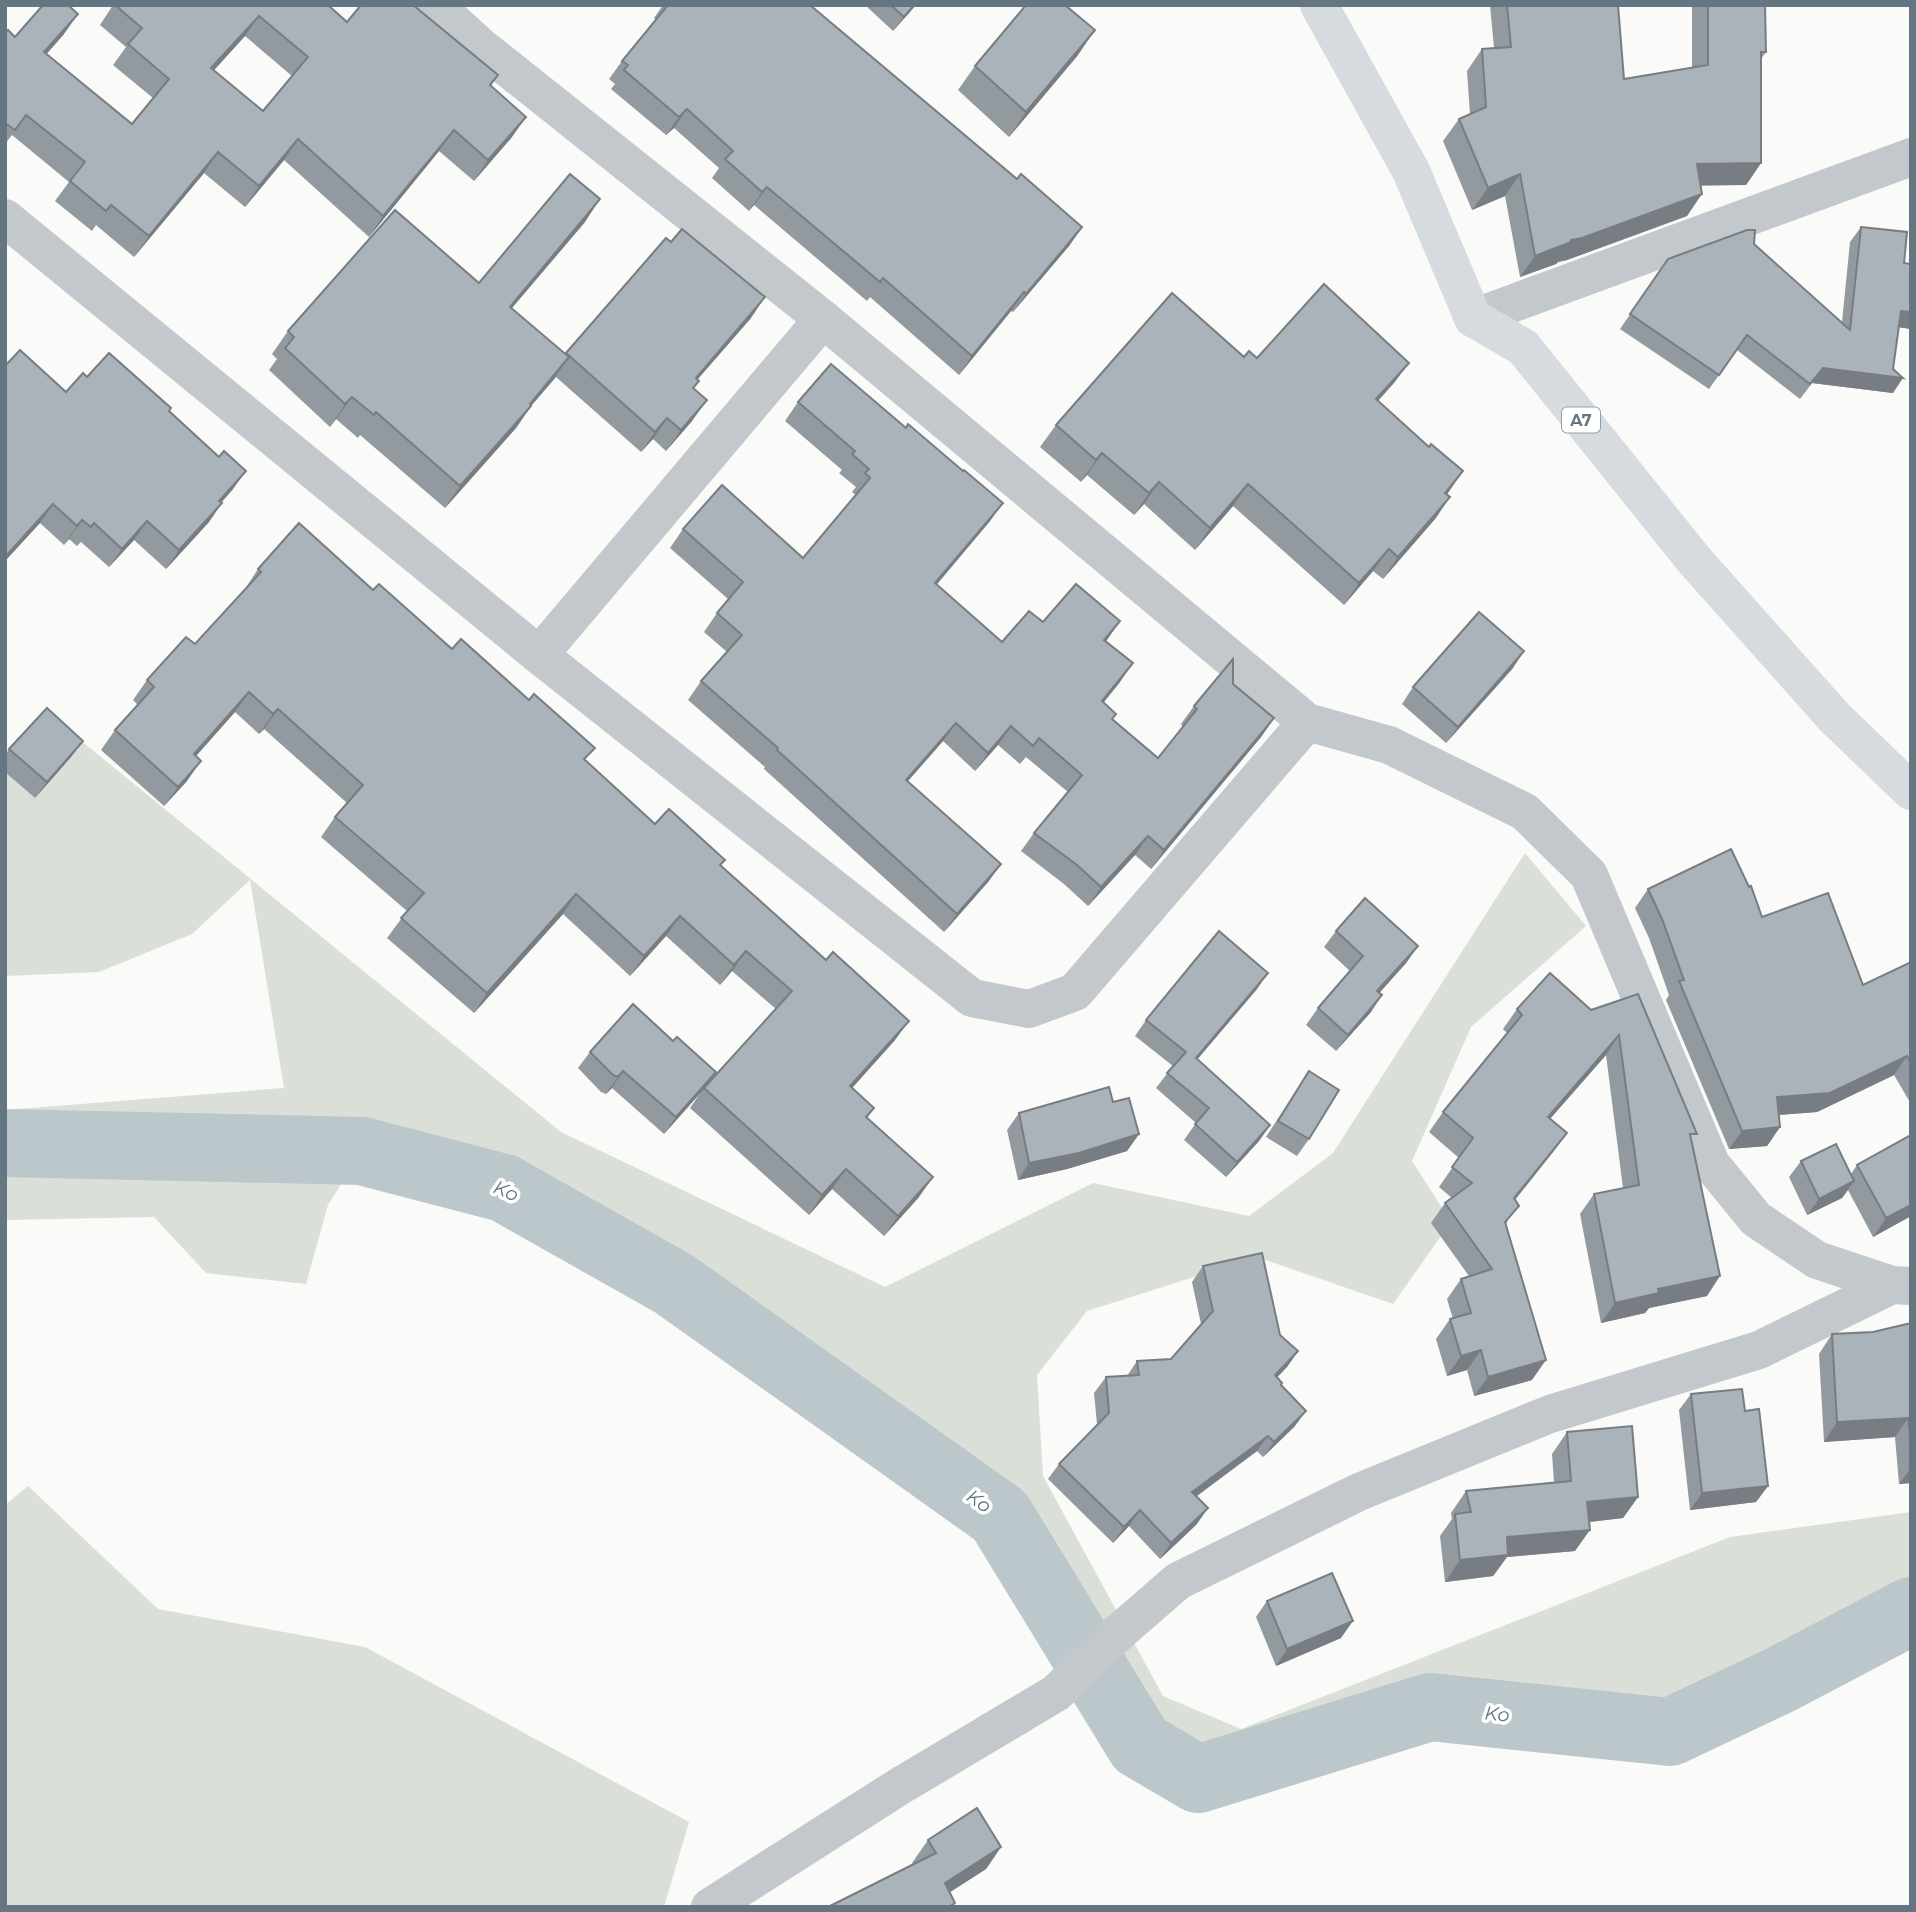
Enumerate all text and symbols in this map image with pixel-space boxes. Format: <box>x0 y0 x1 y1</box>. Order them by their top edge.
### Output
road number: A7 <box>1562 408 1600 432</box>
water label: Ko <box>490 1176 522 1206</box>
water label: Ko <box>962 1484 996 1518</box>
water label: Ko <box>1483 1701 1511 1727</box>

